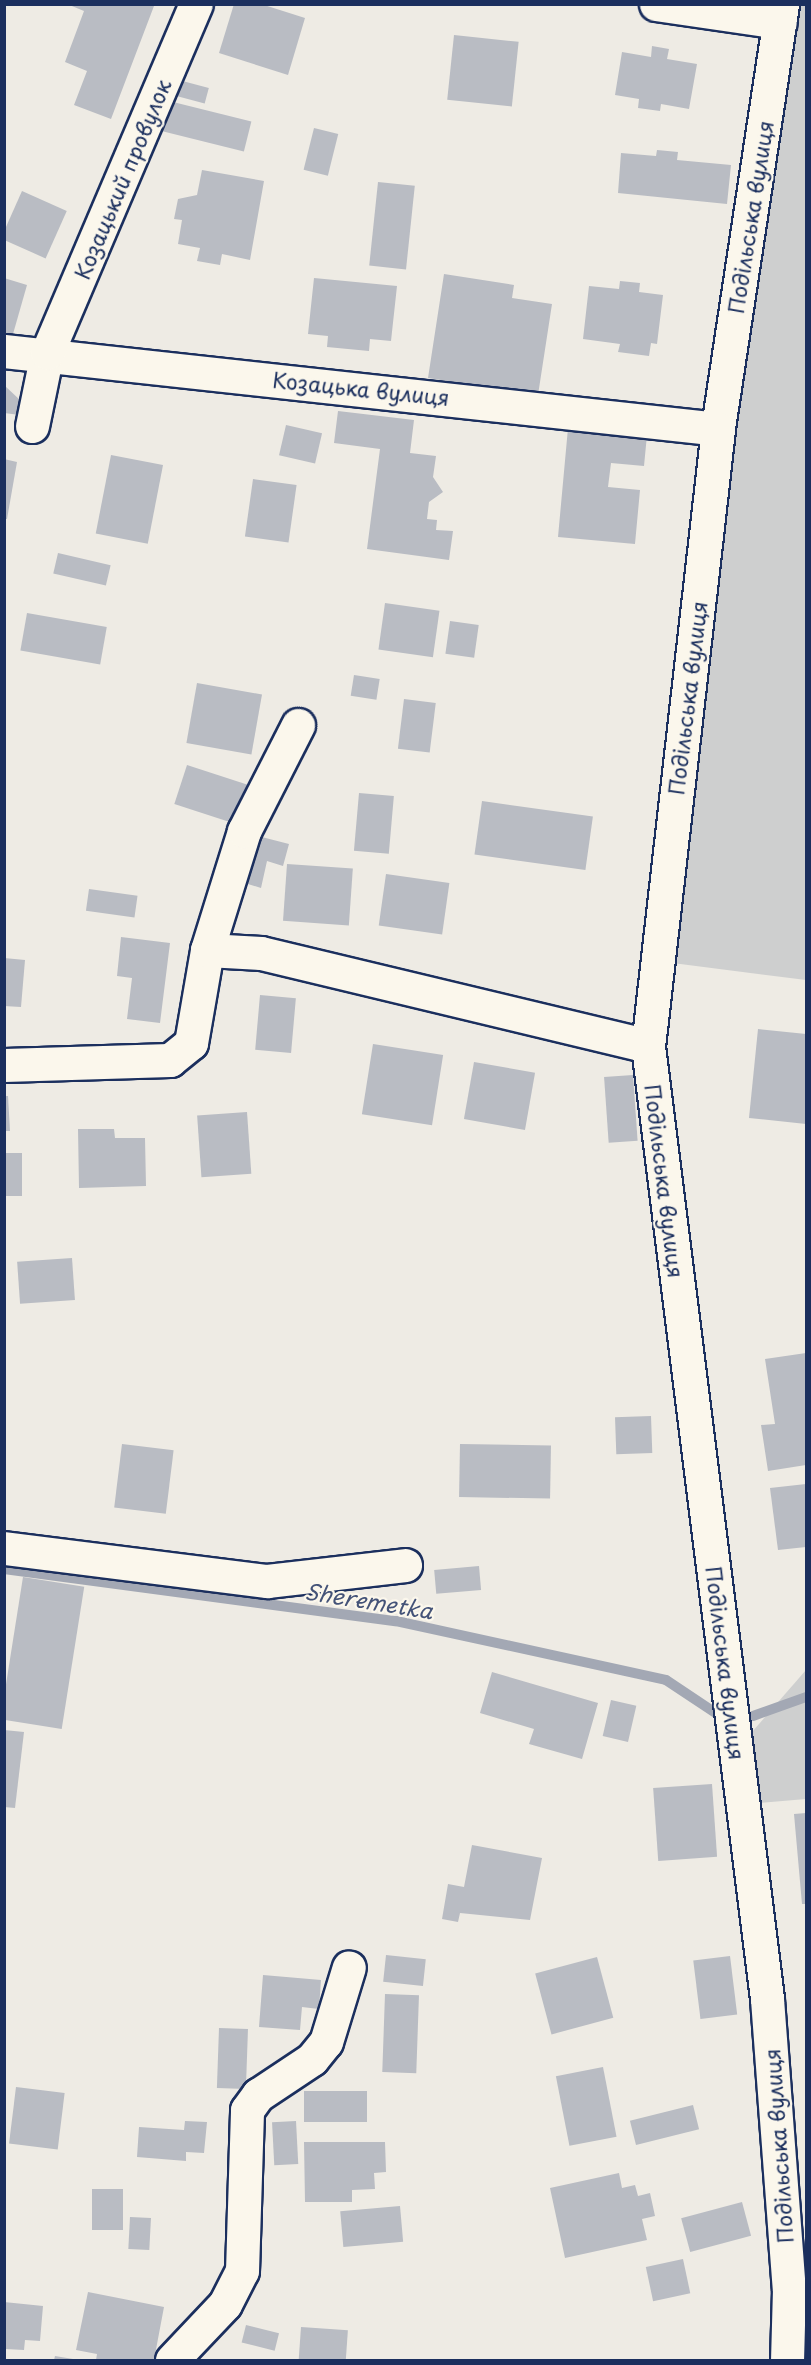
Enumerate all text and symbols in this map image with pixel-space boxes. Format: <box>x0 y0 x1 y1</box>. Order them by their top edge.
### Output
street label: Козацький провулок <box>68 75 176 283</box>
street label: Подільська вулиця <box>722 118 778 316</box>
street label: Козацька вулиця <box>271 366 451 410</box>
street label: Подільська вулиця <box>663 599 711 797</box>
street label: Подільська вулиця <box>641 1082 689 1280</box>
street label: Подільська вулиця <box>702 1564 750 1762</box>
water label: Sheremetka <box>303 1577 435 1623</box>
street label: Подільська вулиця <box>759 2048 797 2244</box>

